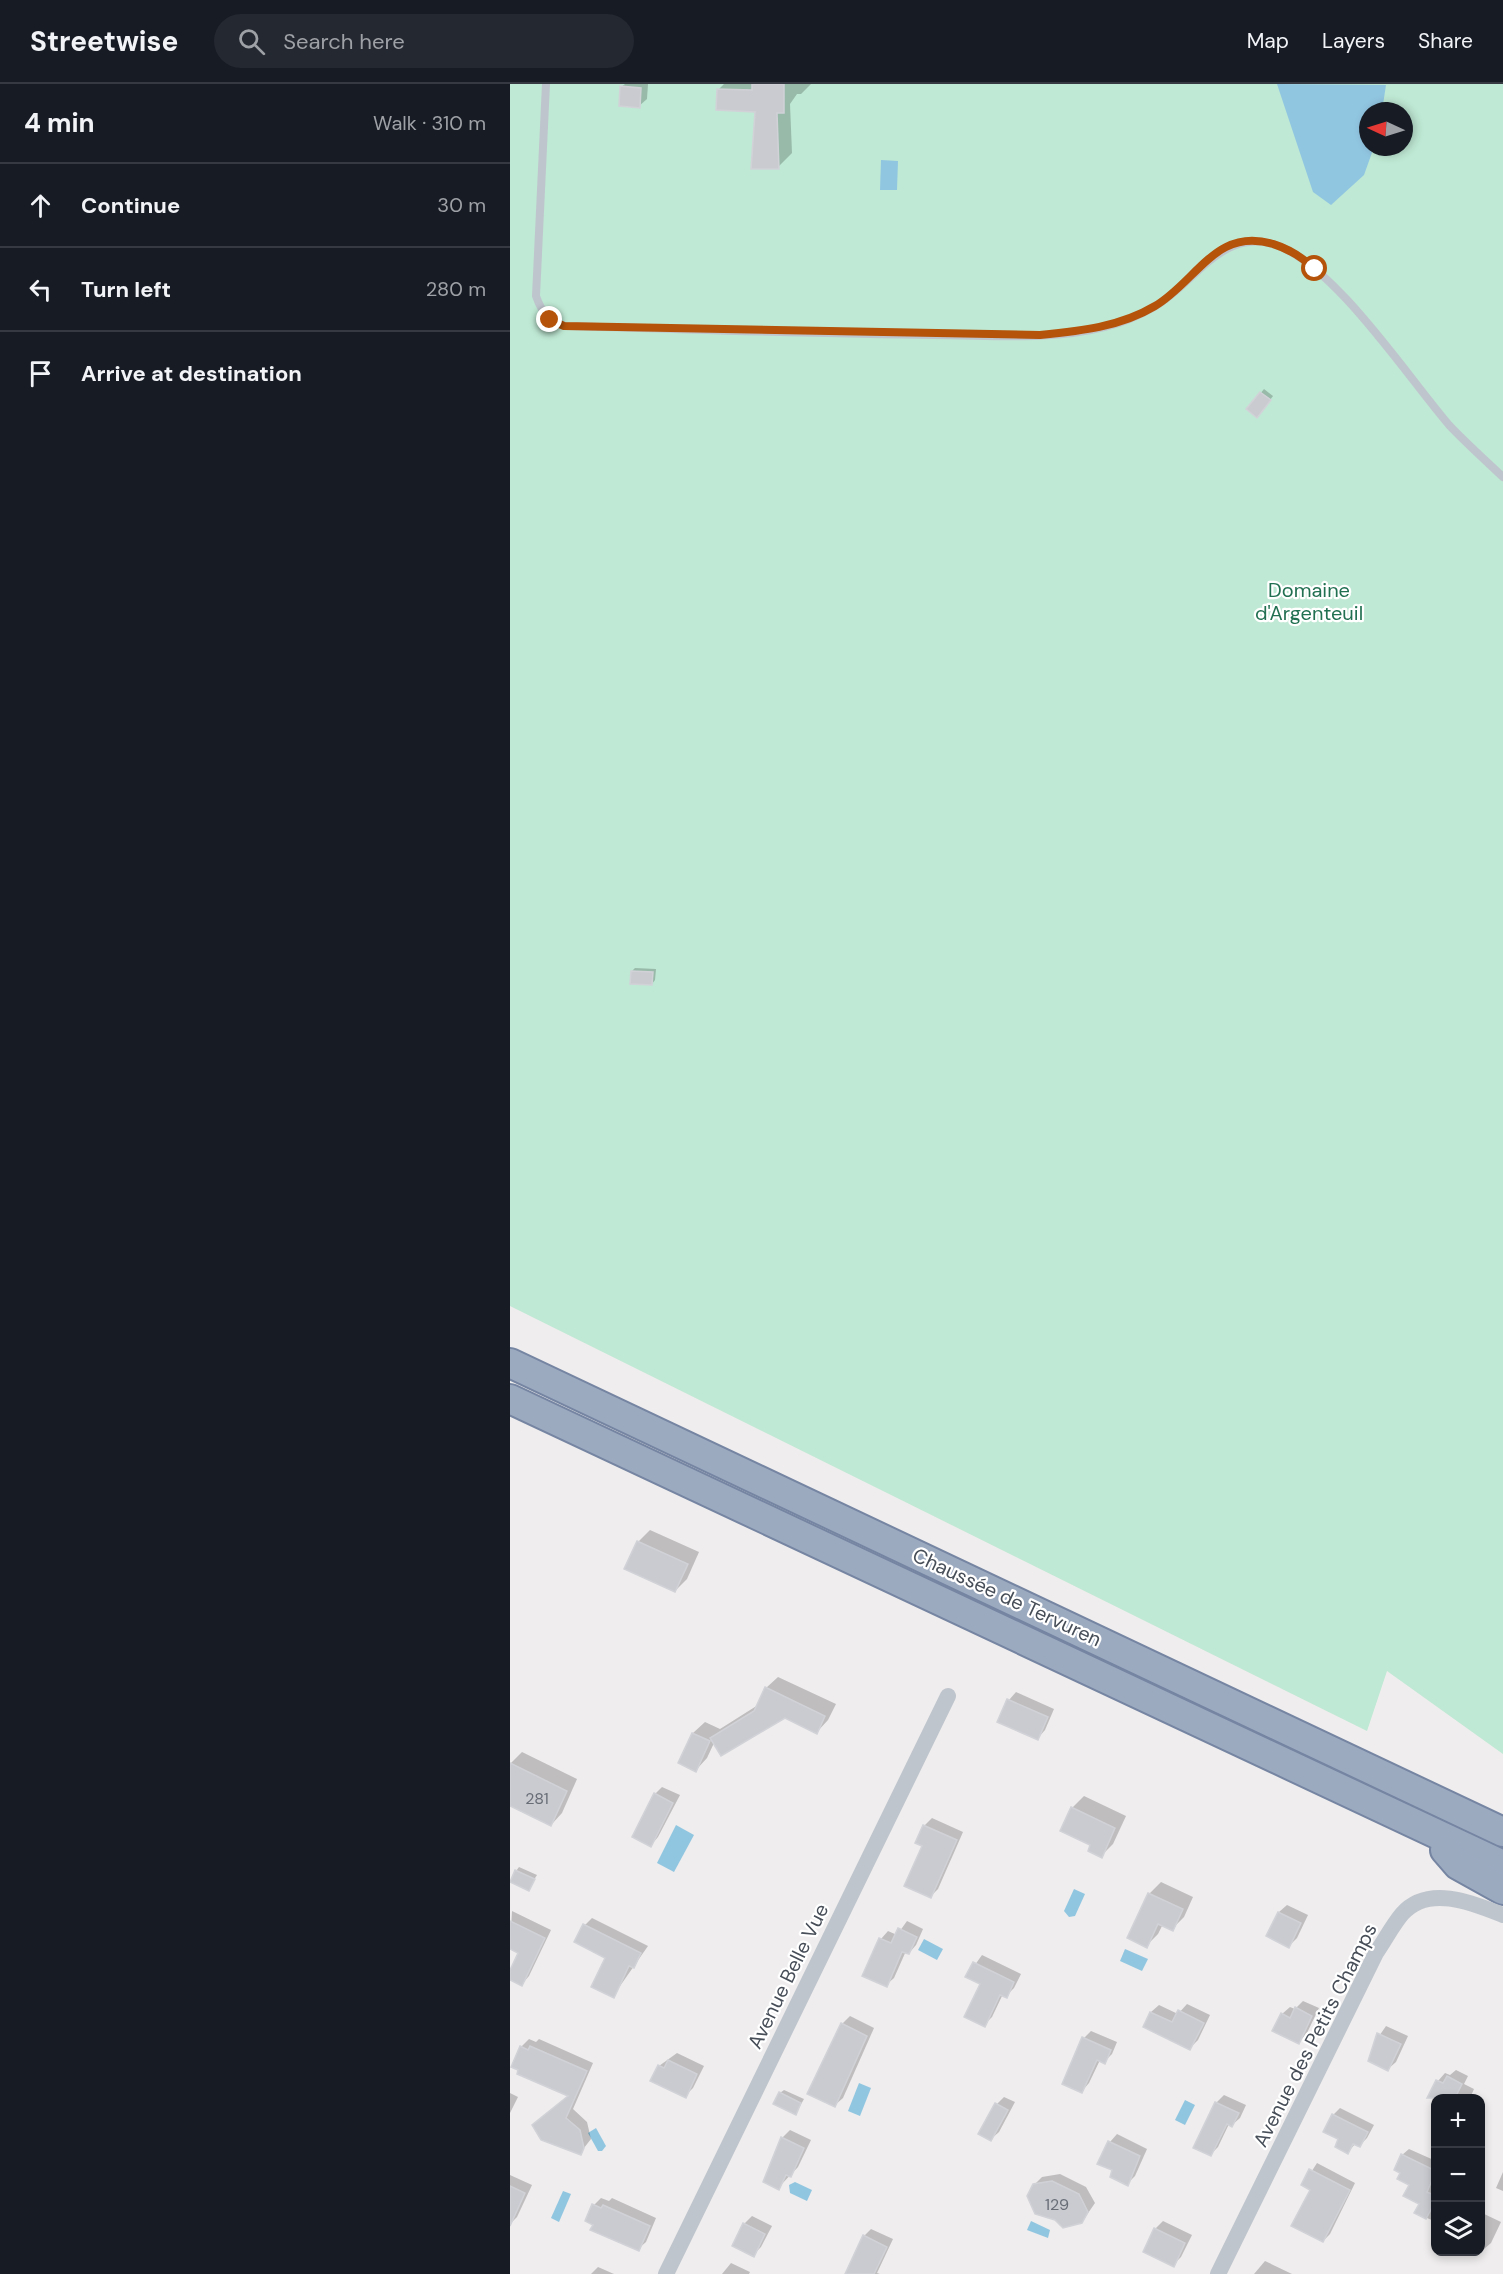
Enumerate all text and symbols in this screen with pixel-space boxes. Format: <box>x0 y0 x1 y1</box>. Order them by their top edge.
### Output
search box <box>214 14 634 68</box>
text: Streetwise <box>30 23 178 60</box>
icon: search <box>235 25 268 58</box>
text: Search here <box>283 27 405 56</box>
text: Map <box>1247 27 1289 55</box>
text: Layers <box>1322 27 1385 55</box>
text: Share <box>1418 27 1473 55</box>
north arrow <box>1359 102 1413 156</box>
text: 4 min <box>24 106 95 140</box>
text: Walk · 310 m <box>373 110 486 136</box>
icon: ahead <box>24 189 57 222</box>
text: Continue <box>81 191 180 220</box>
text: 30 m <box>437 192 486 218</box>
route start <box>1301 255 1327 281</box>
icon: left <box>24 273 57 306</box>
text: Turn left <box>81 275 171 304</box>
text: 280 m <box>426 276 486 302</box>
route end <box>536 306 562 332</box>
icon: arrive <box>24 357 57 390</box>
text: Arrive at destination <box>81 359 302 388</box>
park label: Domaine d'Argenteuil <box>1255 577 1363 626</box>
street label: Chaussée de Tervuren <box>908 1542 1106 1652</box>
house number: 281 <box>525 1788 549 1809</box>
street label: Avenue Belle Vue <box>742 1899 834 2053</box>
street label: Avenue des Petits Champs <box>1247 1919 1383 2151</box>
map controls <box>1431 2094 1485 2256</box>
button: + <box>1431 2094 1485 2148</box>
button: − <box>1431 2148 1485 2202</box>
house number: 129 <box>1045 2194 1069 2215</box>
button: layers <box>1431 2202 1485 2256</box>

